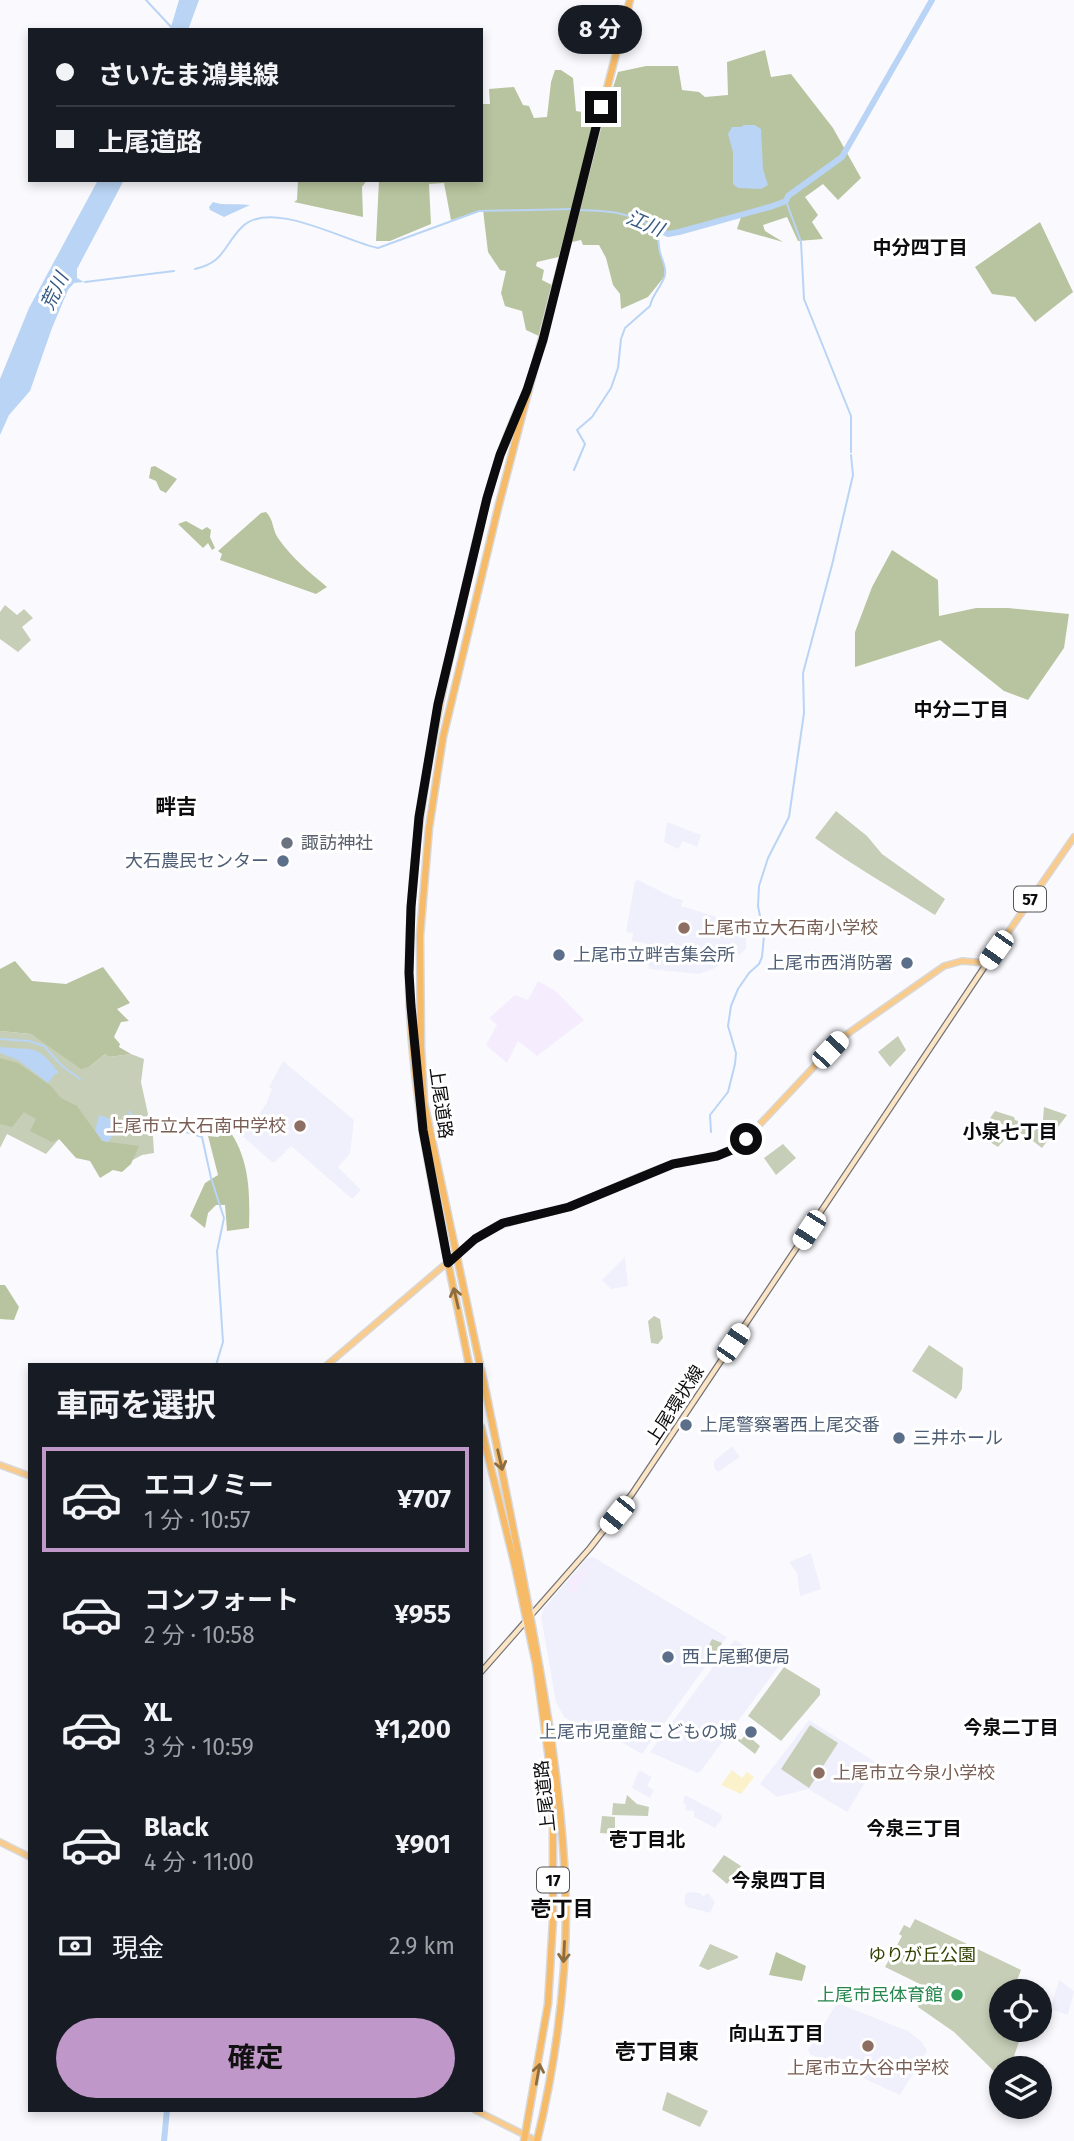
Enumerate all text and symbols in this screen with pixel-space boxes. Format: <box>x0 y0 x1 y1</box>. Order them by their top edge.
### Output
callout: 8 分 <box>559 6 643 55</box>
text: 8 分 <box>579 15 621 43</box>
text: さいたま鴻巣線 <box>98 60 279 91</box>
route end <box>585 91 617 123</box>
text: 上尾道路 <box>98 127 202 158</box>
water label: 江川 <box>623 206 669 242</box>
district label: 中分四丁目 <box>872 236 968 259</box>
water label: 荒川 <box>36 267 74 313</box>
district label: 中分二丁目 <box>913 698 1009 721</box>
district label: 畔吉 <box>155 794 197 820</box>
place label: 諏訪神社 <box>301 832 373 854</box>
marker: 諏訪神社 <box>279 835 295 851</box>
place label: 大石農民センター <box>125 850 269 872</box>
marker: 大石農民センター <box>275 853 291 869</box>
road number: 57 <box>1014 886 1046 911</box>
place label: 上尾市立大石南小学校 <box>698 917 878 939</box>
marker: 上尾市立大石南小学校 <box>676 920 692 936</box>
car <box>976 927 1017 973</box>
place label: 上尾市立畔吉集会所 <box>573 944 735 966</box>
marker: 上尾市立畔吉集会所 <box>551 947 567 963</box>
place label: 上尾市西消防署 <box>767 952 893 974</box>
marker: 上尾市西消防署 <box>899 955 915 971</box>
car <box>808 1027 853 1073</box>
street label: 上尾道路 <box>425 1066 457 1140</box>
place label: 上尾市立大石南中学校 <box>106 1115 286 1137</box>
marker: 上尾市立大石南中学校 <box>292 1118 308 1134</box>
district label: 小泉七丁目 <box>962 1120 1058 1143</box>
route start <box>730 1123 762 1155</box>
car <box>789 1207 830 1253</box>
one-way arrow <box>448 1287 462 1310</box>
car <box>713 1320 754 1366</box>
street label: 上尾環状線 <box>641 1361 709 1449</box>
text: 車両を選択 <box>56 1386 216 1424</box>
place label: 上尾警察署西上尾交番 <box>700 1414 880 1436</box>
marker: 上尾警察署西上尾交番 <box>678 1417 694 1433</box>
place label: 三井ホール <box>913 1427 1003 1449</box>
marker: 三井ホール <box>891 1430 907 1446</box>
one-way arrow <box>494 1448 508 1471</box>
icon: car <box>60 1468 123 1531</box>
text: エコノミー <box>144 1470 274 1501</box>
text: ¥707 <box>397 1484 451 1515</box>
car <box>596 1492 639 1538</box>
text: 1 分 · 10:57 <box>144 1506 250 1534</box>
icon: car <box>60 1583 123 1646</box>
text: コンフォート <box>144 1585 299 1616</box>
text: ¥955 <box>394 1599 451 1630</box>
text: 2 分 · 10:58 <box>144 1621 255 1649</box>
place label: 西上尾郵便局 <box>682 1646 790 1668</box>
marker: 西上尾郵便局 <box>660 1649 676 1665</box>
text: XL <box>144 1697 172 1728</box>
icon: car <box>60 1698 123 1761</box>
text: ¥1,200 <box>375 1714 451 1745</box>
district label: 今泉二丁目 <box>963 1716 1059 1739</box>
place label: 上尾市児童館こどもの城 <box>539 1721 737 1743</box>
marker: 上尾市児童館こどもの城 <box>743 1724 759 1740</box>
text: 3 分 · 10:59 <box>144 1733 254 1761</box>
street label: 上尾道路 <box>530 1759 560 1833</box>
place label: 上尾市立今泉小学校 <box>833 1762 995 1784</box>
marker: 上尾市立今泉小学校 <box>811 1765 827 1781</box>
text: Black <box>144 1812 209 1843</box>
icon: car <box>60 1813 123 1876</box>
district label: 今泉三丁目 <box>866 1817 962 1840</box>
district label: 壱丁目北 <box>609 1828 685 1851</box>
text: ¥901 <box>395 1829 451 1860</box>
text: 4 分 · 11:00 <box>144 1848 254 1876</box>
road number: 17 <box>537 1868 569 1892</box>
district label: 今泉四丁目 <box>731 1869 827 1892</box>
district label: 壱丁目 <box>531 1896 594 1922</box>
icon: cash <box>56 1927 94 1965</box>
text: 2.9 km <box>389 1932 455 1960</box>
text: 現金 <box>112 1933 164 1964</box>
one-way arrow <box>557 1940 570 1963</box>
park label: ゆりが丘公園 <box>868 1944 976 1966</box>
map controls <box>989 1979 1052 2119</box>
button: locate <box>989 1979 1052 2042</box>
place label: 上尾市民体育館 <box>817 1984 943 2006</box>
marker: 上尾市民体育館 <box>949 1987 965 2003</box>
button: 確定 <box>56 2018 455 2098</box>
district label: 向山五丁目 <box>728 2022 824 2045</box>
marker: 上尾市立大谷中学校 <box>860 2038 876 2054</box>
district label: 壱丁目東 <box>615 2039 699 2065</box>
button: layers <box>989 2056 1052 2119</box>
place label: 上尾市立大谷中学校 <box>787 2057 949 2079</box>
one-way arrow <box>532 2063 545 2086</box>

